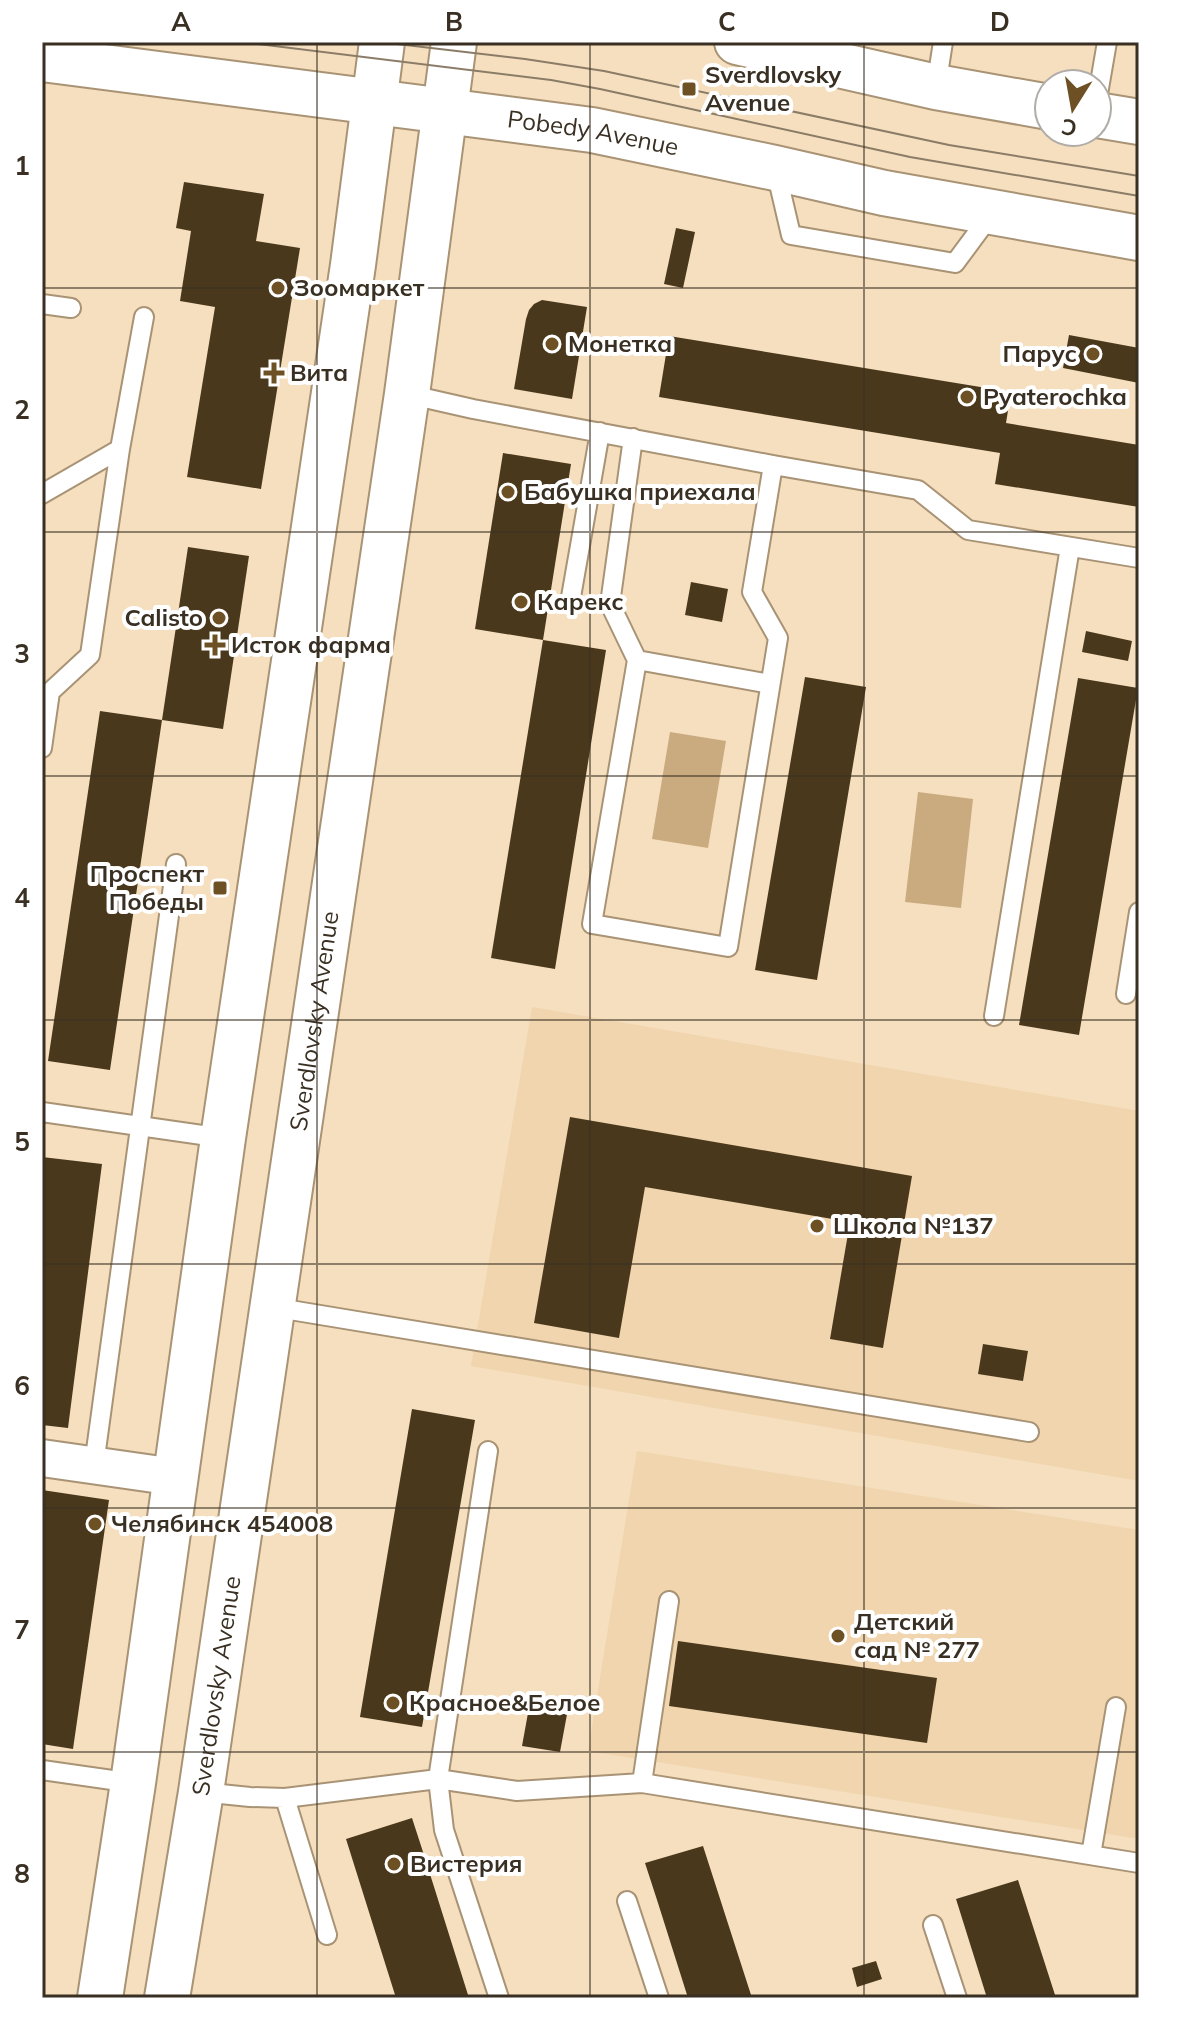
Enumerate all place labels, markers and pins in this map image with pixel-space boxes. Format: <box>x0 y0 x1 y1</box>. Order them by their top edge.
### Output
place label: Sverdlovsky Avenue <box>705 59 842 117</box>
marker: Sverdlovsky Avenue <box>680 80 698 98</box>
place label: Зоомаркет <box>294 272 425 302</box>
marker: Зоомаркет <box>269 279 287 297</box>
place label: Монетка <box>568 328 672 358</box>
marker: Монетка <box>543 335 561 353</box>
place label: Парус <box>1003 338 1077 368</box>
marker: Парус <box>1084 345 1102 363</box>
place label: Вита <box>290 357 348 387</box>
marker: Вита <box>265 364 283 382</box>
place label: Pyaterochka <box>983 381 1127 411</box>
marker: Pyaterochka <box>958 388 976 406</box>
place label: Бабушка приехала <box>524 476 756 506</box>
marker: Бабушка приехала <box>499 483 517 501</box>
place label: Карекс <box>537 586 624 616</box>
marker: Карекс <box>512 593 530 611</box>
place label: Calisto <box>124 602 203 632</box>
marker: Calisto <box>210 609 228 627</box>
place label: Исток фарма <box>231 629 391 659</box>
marker: Исток фарма <box>206 636 224 654</box>
place label: Проспект Победы <box>90 858 204 916</box>
marker: Проспект Победы <box>211 879 229 897</box>
place label: Школа №137 <box>833 1210 994 1240</box>
marker: Школа №137 <box>808 1217 826 1235</box>
place label: Челябинск 454008 <box>111 1508 333 1538</box>
marker: Челябинск 454008 <box>86 1515 104 1533</box>
place label: Детский сад № 277 <box>854 1606 980 1664</box>
marker: Детский сад № 277 <box>829 1627 847 1645</box>
place label: Красное&Белое <box>409 1687 600 1717</box>
marker: Красное&Белое <box>384 1694 402 1712</box>
place label: Вистерия <box>410 1848 522 1878</box>
marker: Вистерия <box>385 1855 403 1873</box>

